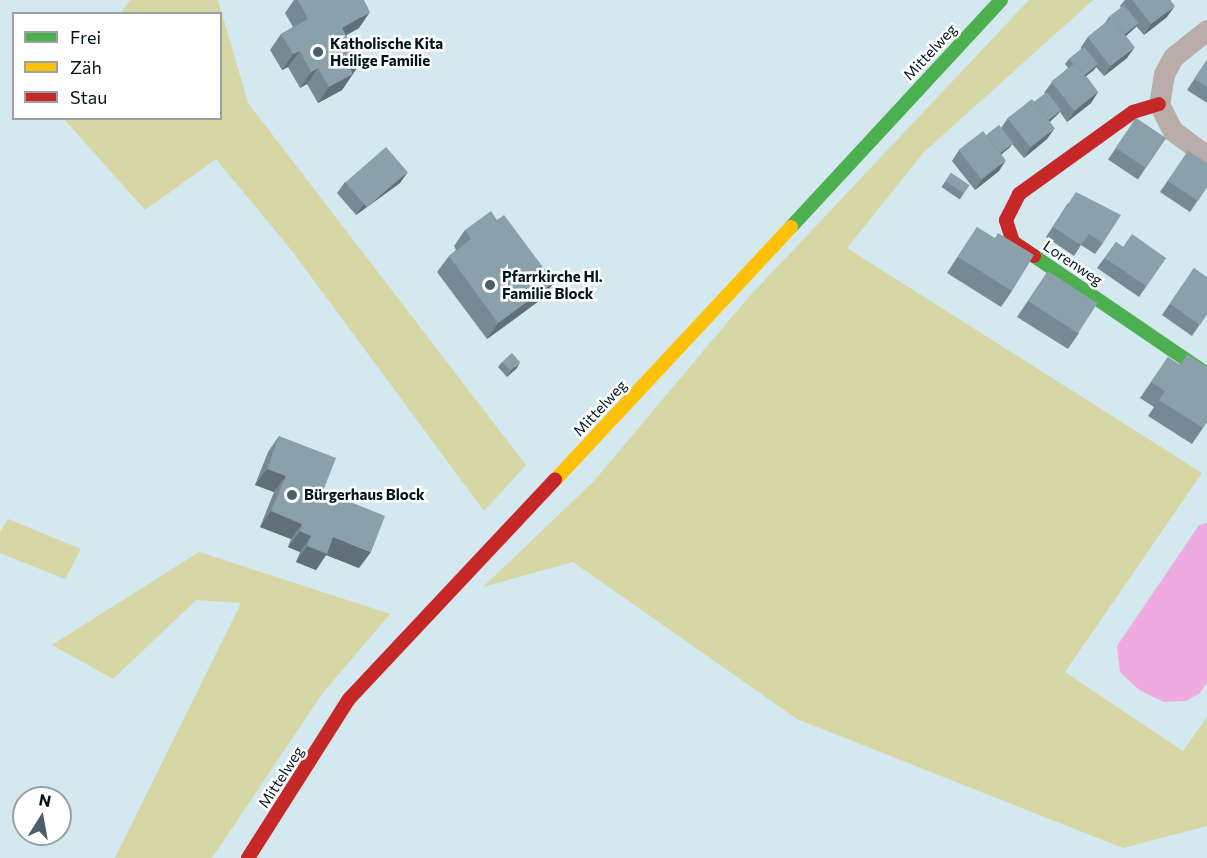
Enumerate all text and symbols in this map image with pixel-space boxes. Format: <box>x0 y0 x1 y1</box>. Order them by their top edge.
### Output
legend <box>12 12 222 120</box>
street label: Mittelweg <box>900 20 960 84</box>
text: Frei <box>70 26 101 48</box>
place label: Katholische Kita Heilige Familie <box>330 34 443 69</box>
marker: Katholische Kita Heilige Familie <box>311 45 325 59</box>
text: Zäh <box>70 56 102 78</box>
text: Stau <box>70 86 107 108</box>
street label: Lorenweg <box>1040 237 1106 289</box>
place label: Pfarrkirche Hl. Familie Block <box>502 267 603 302</box>
marker: Pfarrkirche Hl. Familie Block <box>483 278 497 292</box>
street label: Mittelweg <box>570 376 630 440</box>
place label: Bürgerhaus Block <box>304 486 425 504</box>
marker: Bürgerhaus Block <box>285 488 299 502</box>
street label: Mittelweg <box>254 743 308 811</box>
north arrow <box>12 786 72 846</box>
text: N <box>37 789 53 810</box>

